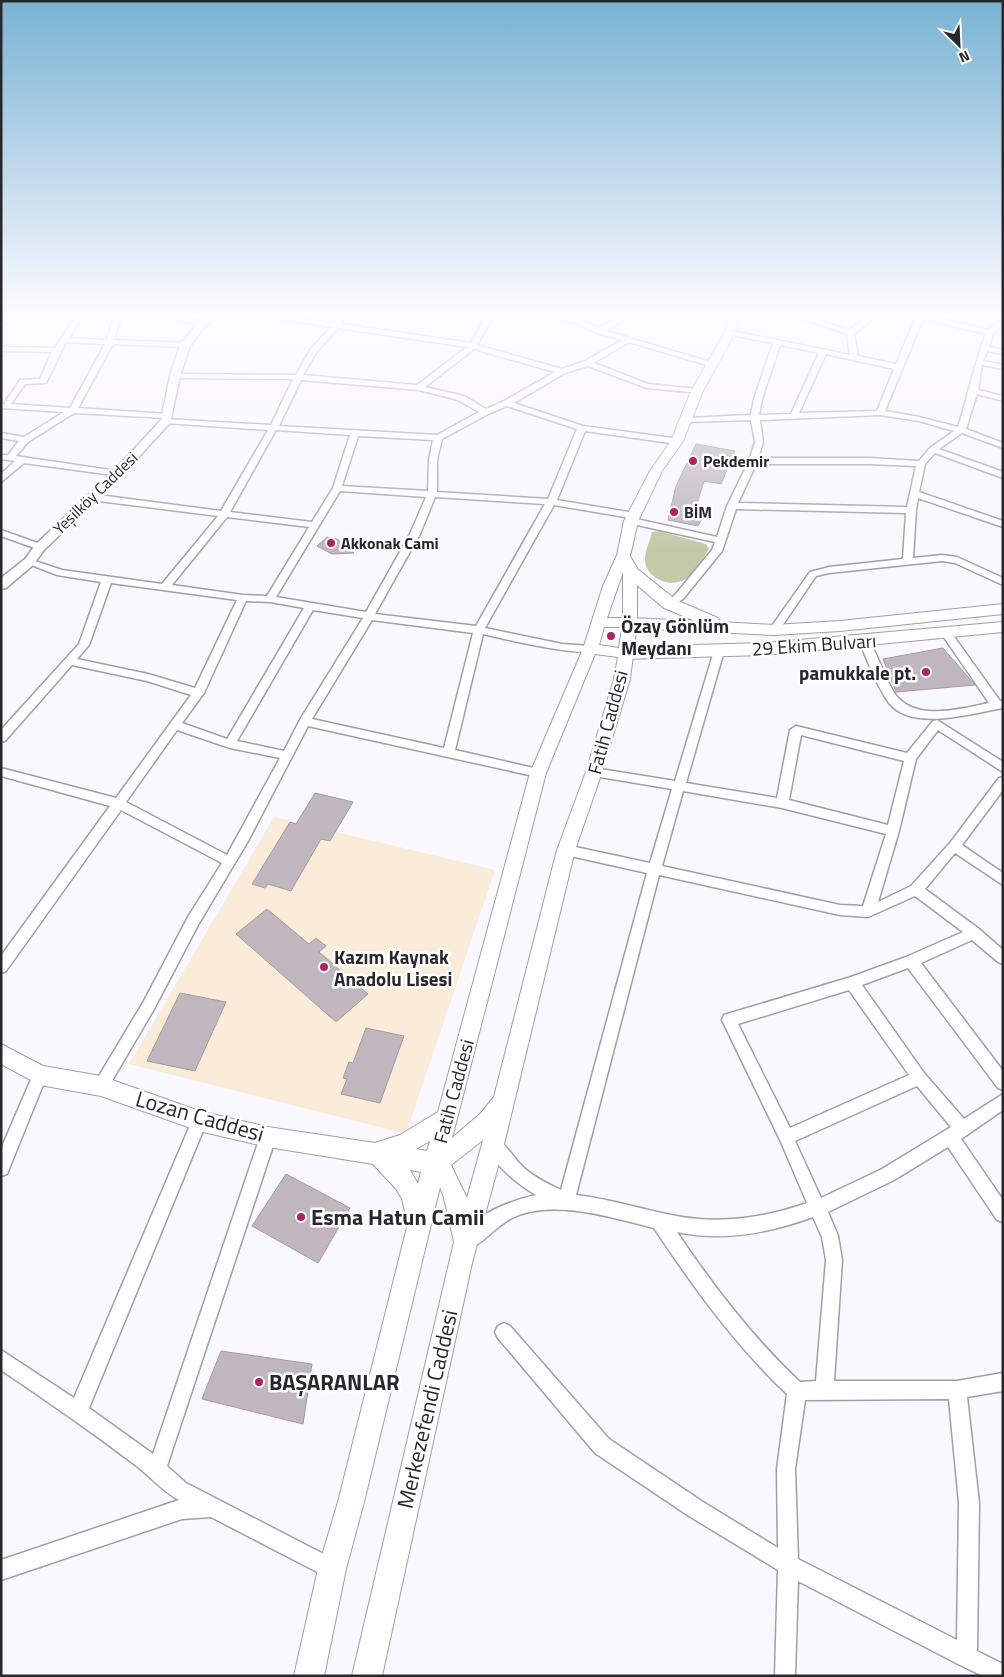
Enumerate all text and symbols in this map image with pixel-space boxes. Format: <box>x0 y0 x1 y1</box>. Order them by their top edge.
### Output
north arrow <box>934 20 984 70</box>
text: N <box>956 46 973 69</box>
street label: Yeşilköy Caddesi <box>47 446 143 540</box>
place label: Pekdemir <box>703 449 769 473</box>
marker: Pekdemir <box>687 455 699 467</box>
place label: BİM <box>684 500 712 524</box>
marker: BİM <box>668 506 680 518</box>
place label: Akkonak Cami <box>341 531 439 555</box>
marker: Akkonak Cami <box>325 537 337 549</box>
place label: Özay Gönlüm Meydanı <box>621 611 729 662</box>
street label: 29 Ekim Bulvarı <box>751 625 877 663</box>
marker: Özay Gönlüm Meydanı <box>605 630 617 642</box>
place label: pamukkale pt. <box>799 658 916 687</box>
marker: pamukkale pt. <box>920 666 932 678</box>
street label: Fatih Caddesi <box>579 667 635 777</box>
place label: Kazım Kaynak Anadolu Lisesi <box>334 942 452 993</box>
marker: Kazım Kaynak Anadolu Lisesi <box>318 961 330 973</box>
street label: Fatih Caddesi <box>425 1036 481 1146</box>
street label: Lozan Caddesi <box>132 1081 268 1151</box>
place label: Esma Hatun Camii <box>311 1200 484 1234</box>
marker: Esma Hatun Camii <box>295 1211 307 1223</box>
street label: Merkezefendi Caddesi <box>388 1306 466 1512</box>
place label: BAŞARANLAR <box>269 1365 400 1399</box>
marker: BAŞARANLAR <box>253 1376 265 1388</box>

